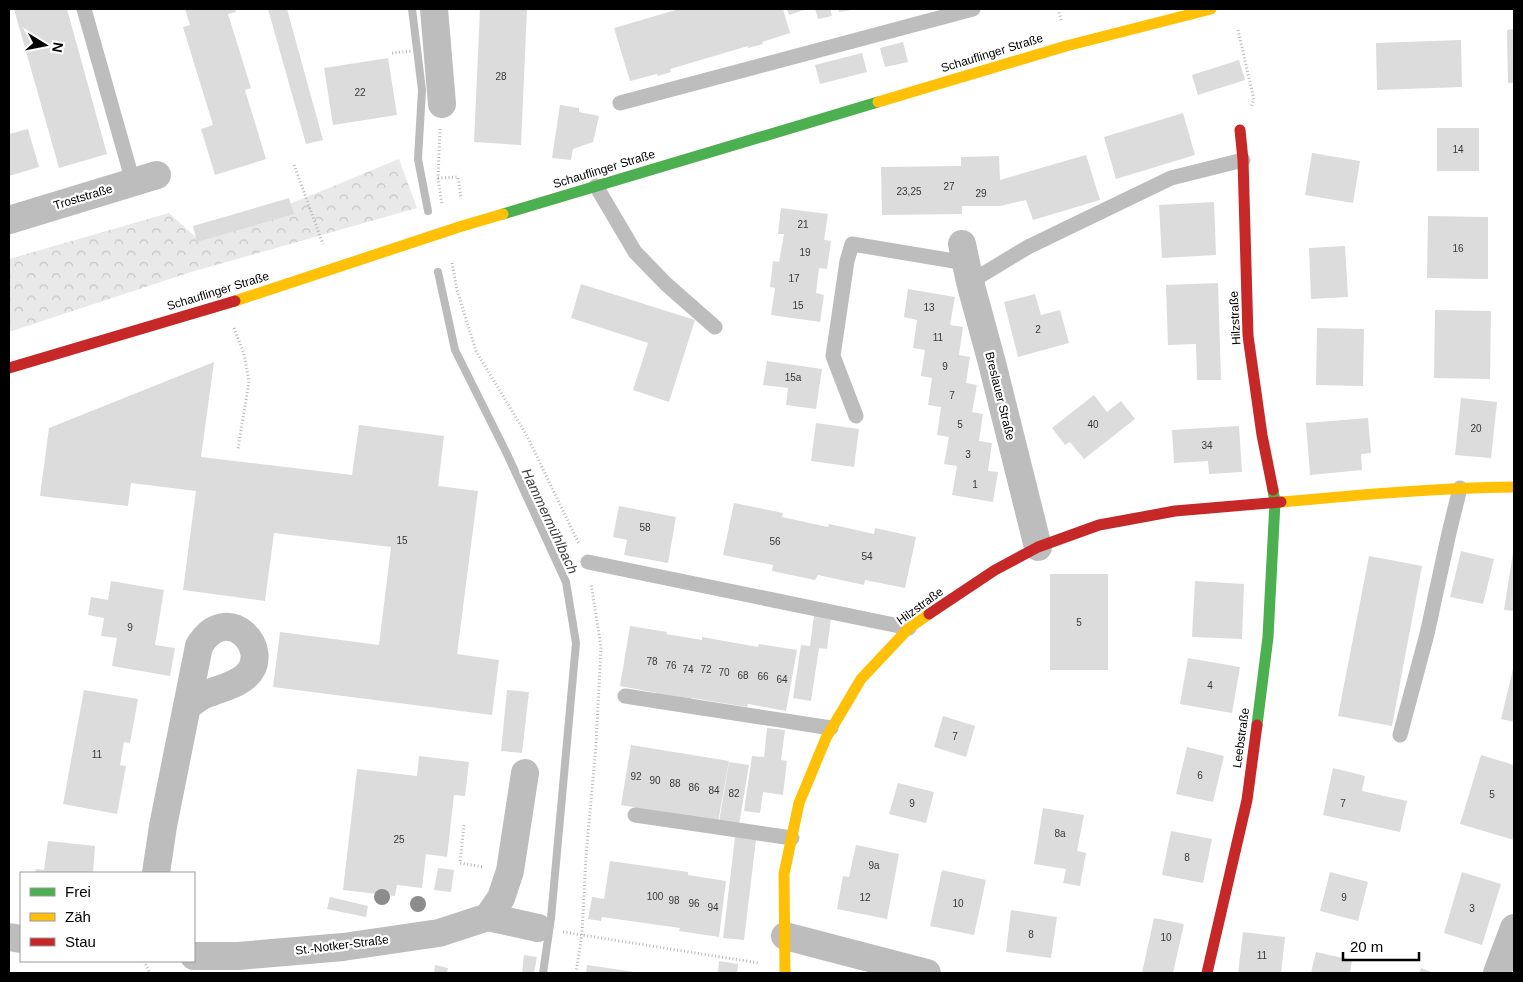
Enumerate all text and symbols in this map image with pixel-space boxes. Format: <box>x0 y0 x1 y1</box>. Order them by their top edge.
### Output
north arrow <box>20 20 70 70</box>
street label: Schauflinger Straße <box>939 31 1045 75</box>
text: N <box>49 41 67 54</box>
house number: 28 <box>495 71 507 82</box>
house number: 22 <box>354 87 366 98</box>
house number: 14 <box>1452 144 1464 155</box>
street label: Schauflinger Straße <box>551 147 657 191</box>
street label: Troststraße <box>52 181 114 213</box>
house number: 27 <box>943 181 955 192</box>
house number: 23,25 <box>896 186 922 197</box>
house number: 29 <box>975 188 987 199</box>
house number: 21 <box>797 219 809 230</box>
house number: 16 <box>1452 243 1464 254</box>
house number: 19 <box>799 247 811 258</box>
street label: Schauflinger Straße <box>165 269 271 313</box>
house number: 17 <box>788 273 800 284</box>
street label: Hilzstraße <box>1227 290 1243 345</box>
house number: 15 <box>792 300 804 311</box>
house number: 13 <box>923 302 935 313</box>
house number: 2 <box>1035 324 1041 335</box>
house number: 11 <box>933 332 944 343</box>
street label: Breslauer Straße <box>982 350 1018 442</box>
house number: 9 <box>942 361 948 372</box>
house number: 15a <box>785 372 802 383</box>
house number: 7 <box>949 390 955 401</box>
house number: 5 <box>957 419 963 430</box>
house number: 40 <box>1087 419 1099 430</box>
house number: 20 <box>1470 423 1482 434</box>
house number: 34 <box>1201 440 1213 451</box>
house number: 3 <box>965 449 971 460</box>
water label: Hammermühlbach <box>519 466 582 576</box>
house number: 1 <box>972 479 978 490</box>
house number: 58 <box>639 522 651 533</box>
house number: 15 <box>396 535 408 546</box>
house number: 56 <box>769 536 781 547</box>
house number: 54 <box>861 551 873 562</box>
street label: Hilzstraße <box>894 584 946 628</box>
house number: 5 <box>1076 617 1082 628</box>
house number: 9 <box>127 622 133 633</box>
house number: 78 <box>646 656 658 667</box>
house number: 76 <box>665 660 677 671</box>
house number: 74 <box>682 664 694 675</box>
house number: 72 <box>700 664 712 675</box>
house number: 70 <box>718 667 730 678</box>
house number: 68 <box>737 670 749 681</box>
house number: 66 <box>757 671 769 682</box>
house number: 64 <box>776 674 788 685</box>
house number: 4 <box>1207 680 1213 691</box>
street label: Leebstraße <box>1230 707 1252 769</box>
house number: 7 <box>952 731 958 742</box>
house number: 11 <box>92 749 103 760</box>
house number: 6 <box>1197 770 1203 781</box>
house number: 92 <box>630 771 642 782</box>
house number: 90 <box>649 775 661 786</box>
house number: 88 <box>669 778 681 789</box>
house number: 86 <box>688 782 700 793</box>
house number: 84 <box>708 785 720 796</box>
house number: 82 <box>728 788 740 799</box>
house number: 5 <box>1489 789 1495 800</box>
house number: 9 <box>909 798 915 809</box>
house number: 7 <box>1340 798 1346 809</box>
house number: 8a <box>1054 828 1066 839</box>
house number: 25 <box>393 834 405 845</box>
house number: 8 <box>1184 852 1190 863</box>
house number: 9a <box>868 860 880 871</box>
legend <box>20 872 195 962</box>
text: Frei <box>65 883 91 900</box>
house number: 100 <box>647 891 664 902</box>
house number: 12 <box>859 892 871 903</box>
house number: 9 <box>1341 892 1347 903</box>
house number: 98 <box>668 895 680 906</box>
house number: 96 <box>688 898 700 909</box>
house number: 10 <box>952 898 964 909</box>
house number: 94 <box>707 902 719 913</box>
house number: 3 <box>1469 903 1475 914</box>
text: Zäh <box>65 908 91 925</box>
house number: 8 <box>1028 929 1034 940</box>
scale bar <box>1343 930 1419 962</box>
street label: St.-Notker-Straße <box>294 932 390 958</box>
house number: 10 <box>1160 932 1172 943</box>
text: Stau <box>65 933 96 950</box>
text: 20 m <box>1350 938 1383 955</box>
house number: 11 <box>1257 950 1268 961</box>

